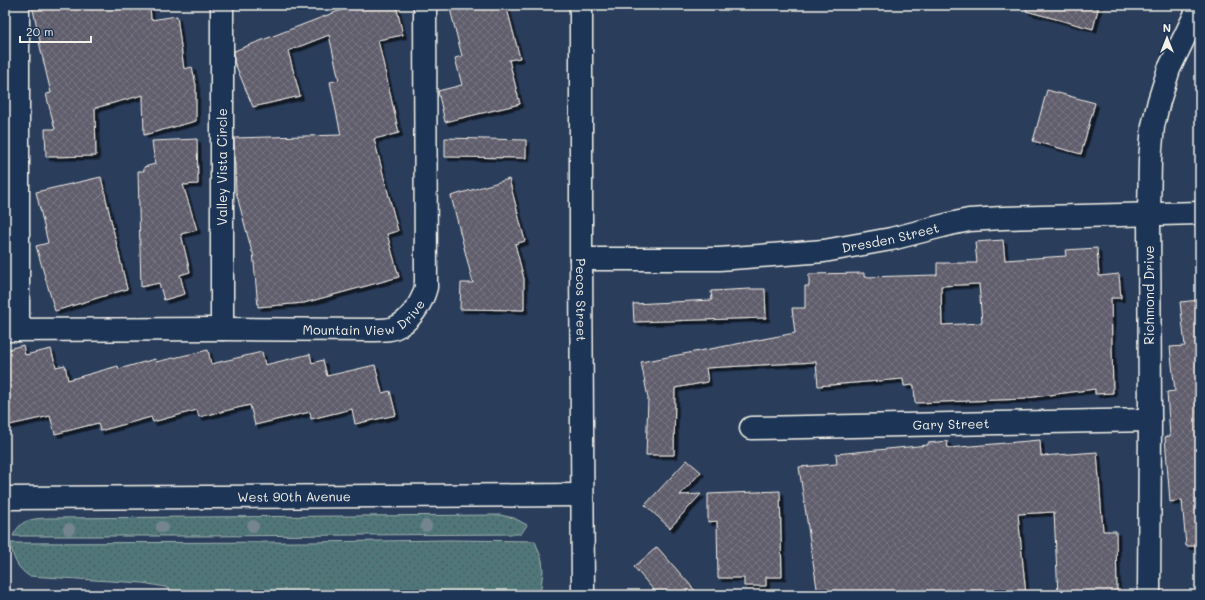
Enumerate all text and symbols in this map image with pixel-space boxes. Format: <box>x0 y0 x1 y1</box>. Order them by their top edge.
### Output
scale bar <box>20 18 91 44</box>
north arrow <box>1147 18 1187 58</box>
text: N <box>1163 20 1171 35</box>
text: 20 m <box>26 23 54 39</box>
street label: Valley Vista Circle <box>213 108 230 226</box>
street label: Dresden Street <box>840 218 941 256</box>
street label: Richmond Drive <box>1140 245 1157 345</box>
street label: Pecos Street <box>573 258 590 342</box>
street label: Mountain View Drive <box>303 296 428 338</box>
street label: Gary Street <box>912 414 990 433</box>
street label: West 90th Avenue <box>237 487 351 505</box>

